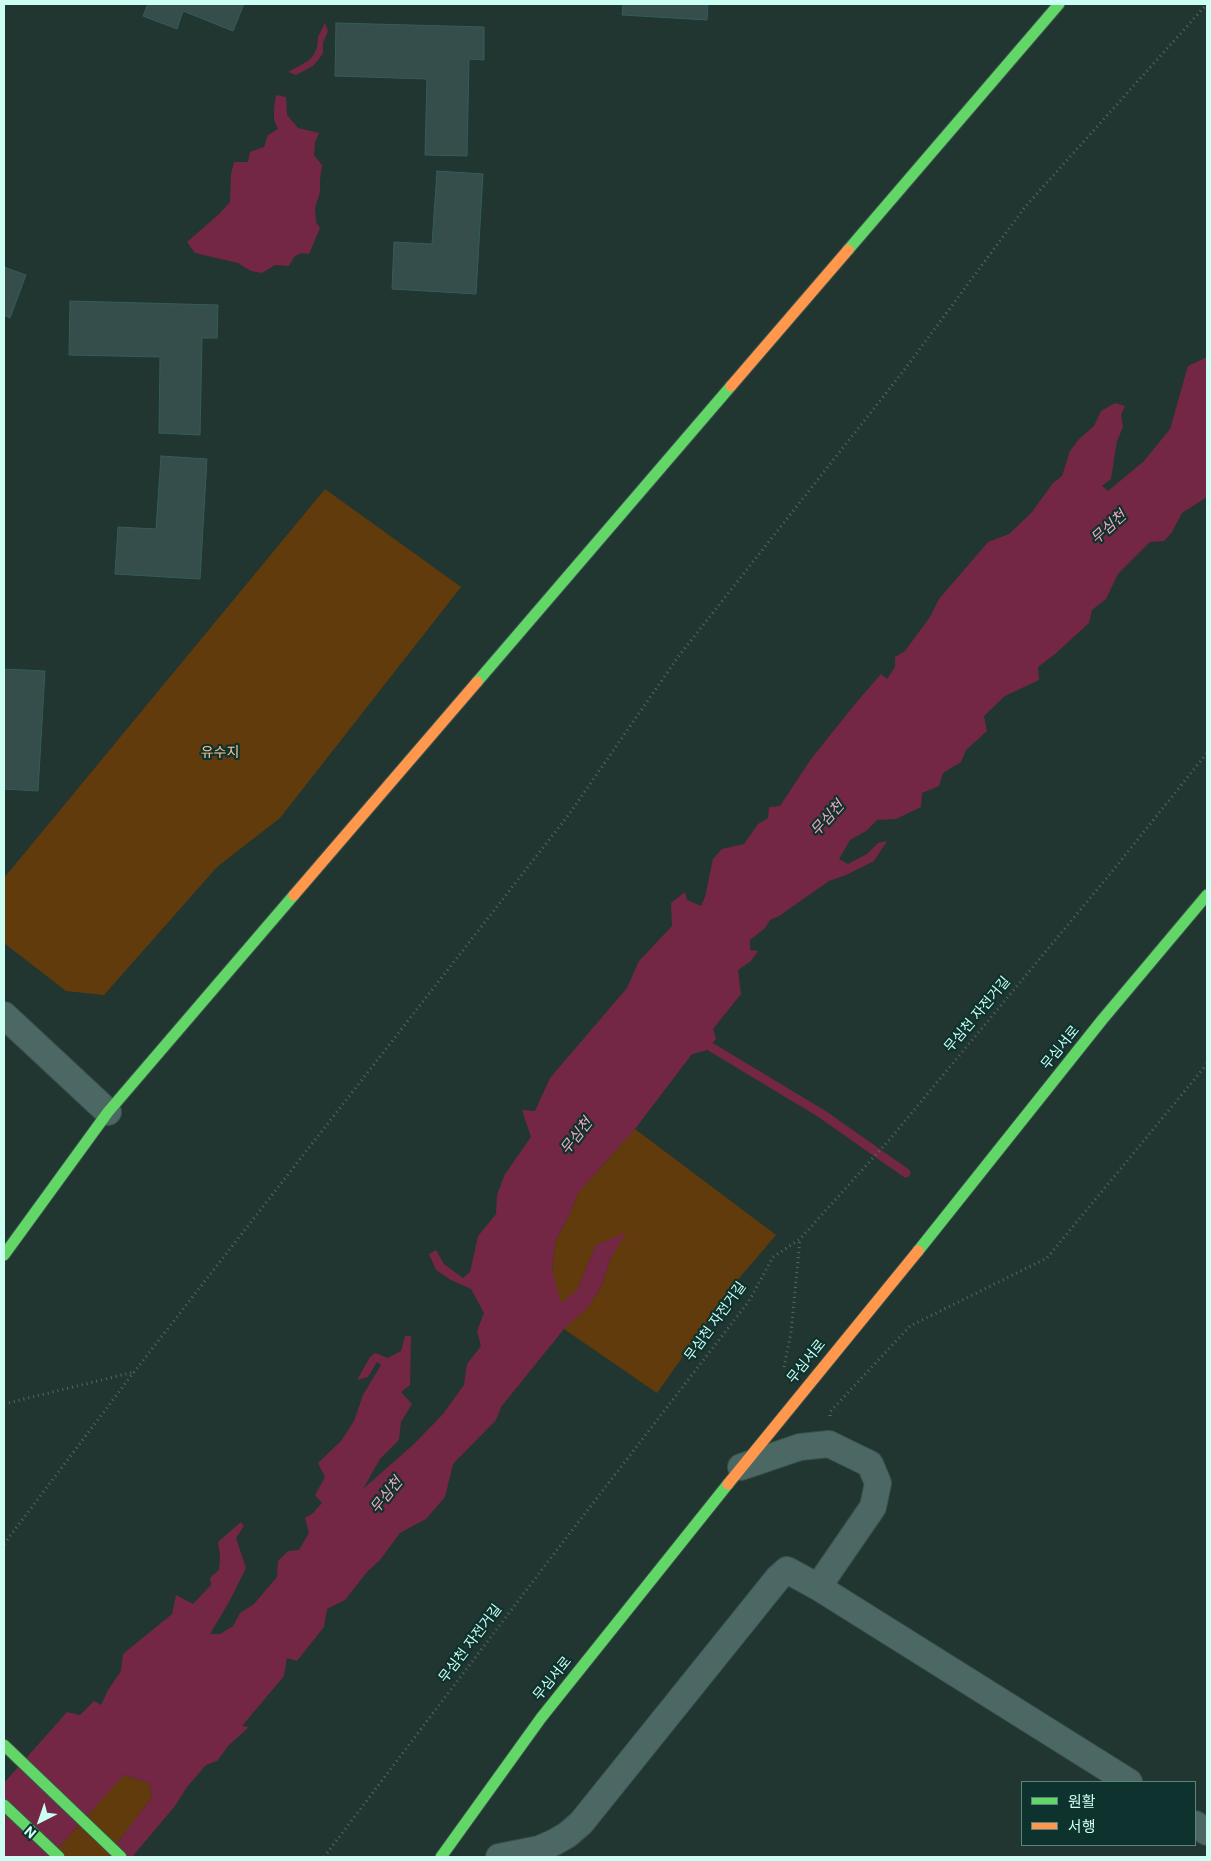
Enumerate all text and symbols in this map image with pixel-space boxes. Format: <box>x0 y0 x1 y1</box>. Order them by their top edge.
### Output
water label: 무심천 <box>1088 507 1130 549</box>
park label: 유수지 <box>201 745 239 761</box>
water label: 무심천 <box>807 798 849 840</box>
street label: 무심천 자전거길 <box>941 974 1015 1056</box>
street label: 무심서로 <box>1038 1023 1084 1073</box>
water label: 무심천 <box>557 1115 597 1159</box>
street label: 무심천 자전거길 <box>682 1279 750 1365</box>
street label: 무심서로 <box>784 1337 830 1387</box>
water label: 무심천 <box>367 1474 407 1518</box>
street label: 무심천 자전거길 <box>436 1602 506 1686</box>
street label: 무심서로 <box>530 1654 576 1704</box>
legend <box>1021 1781 1196 1846</box>
text: 원활 <box>1068 1793 1096 1811</box>
north arrow <box>15 1796 65 1846</box>
text: 서행 <box>1068 1818 1096 1836</box>
text: N <box>21 1823 39 1842</box>

